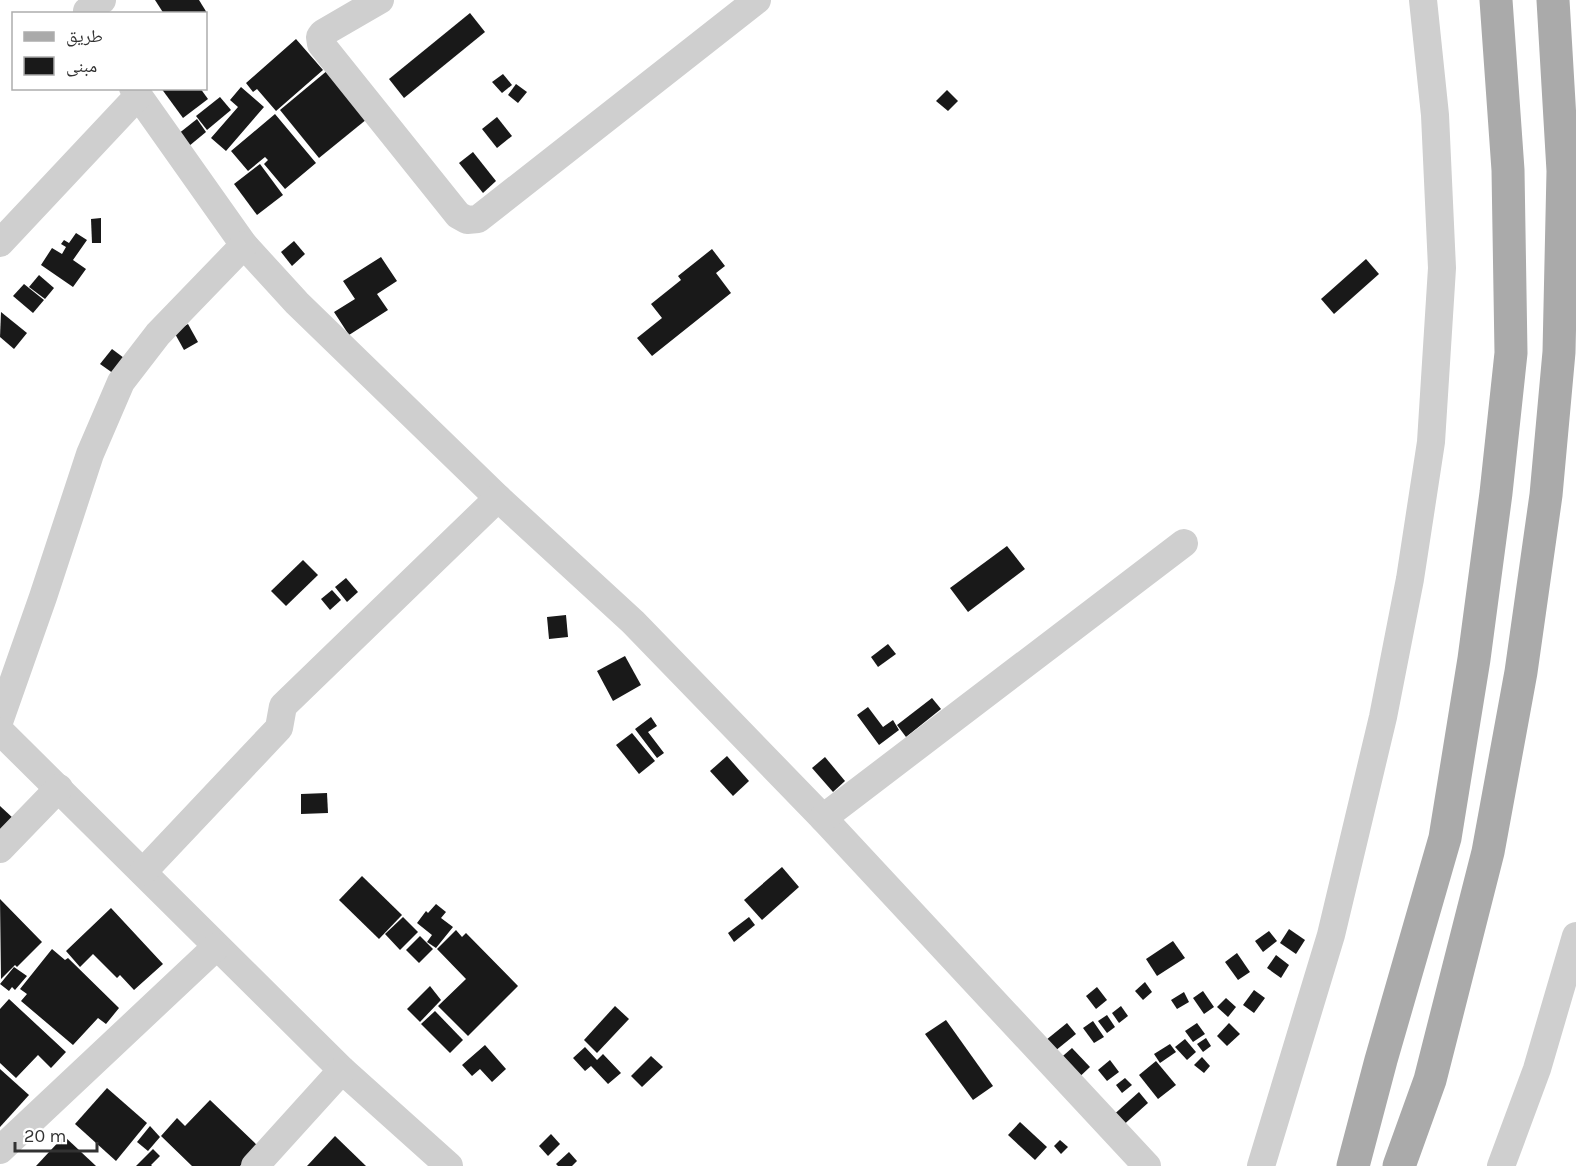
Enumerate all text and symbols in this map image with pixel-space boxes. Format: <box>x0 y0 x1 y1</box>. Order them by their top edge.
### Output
legend <box>12 12 207 90</box>
text: طريق <box>66 25 103 47</box>
text: مبنى <box>66 55 97 77</box>
scale bar <box>15 1115 98 1153</box>
text: 20 m <box>24 1125 66 1147</box>

